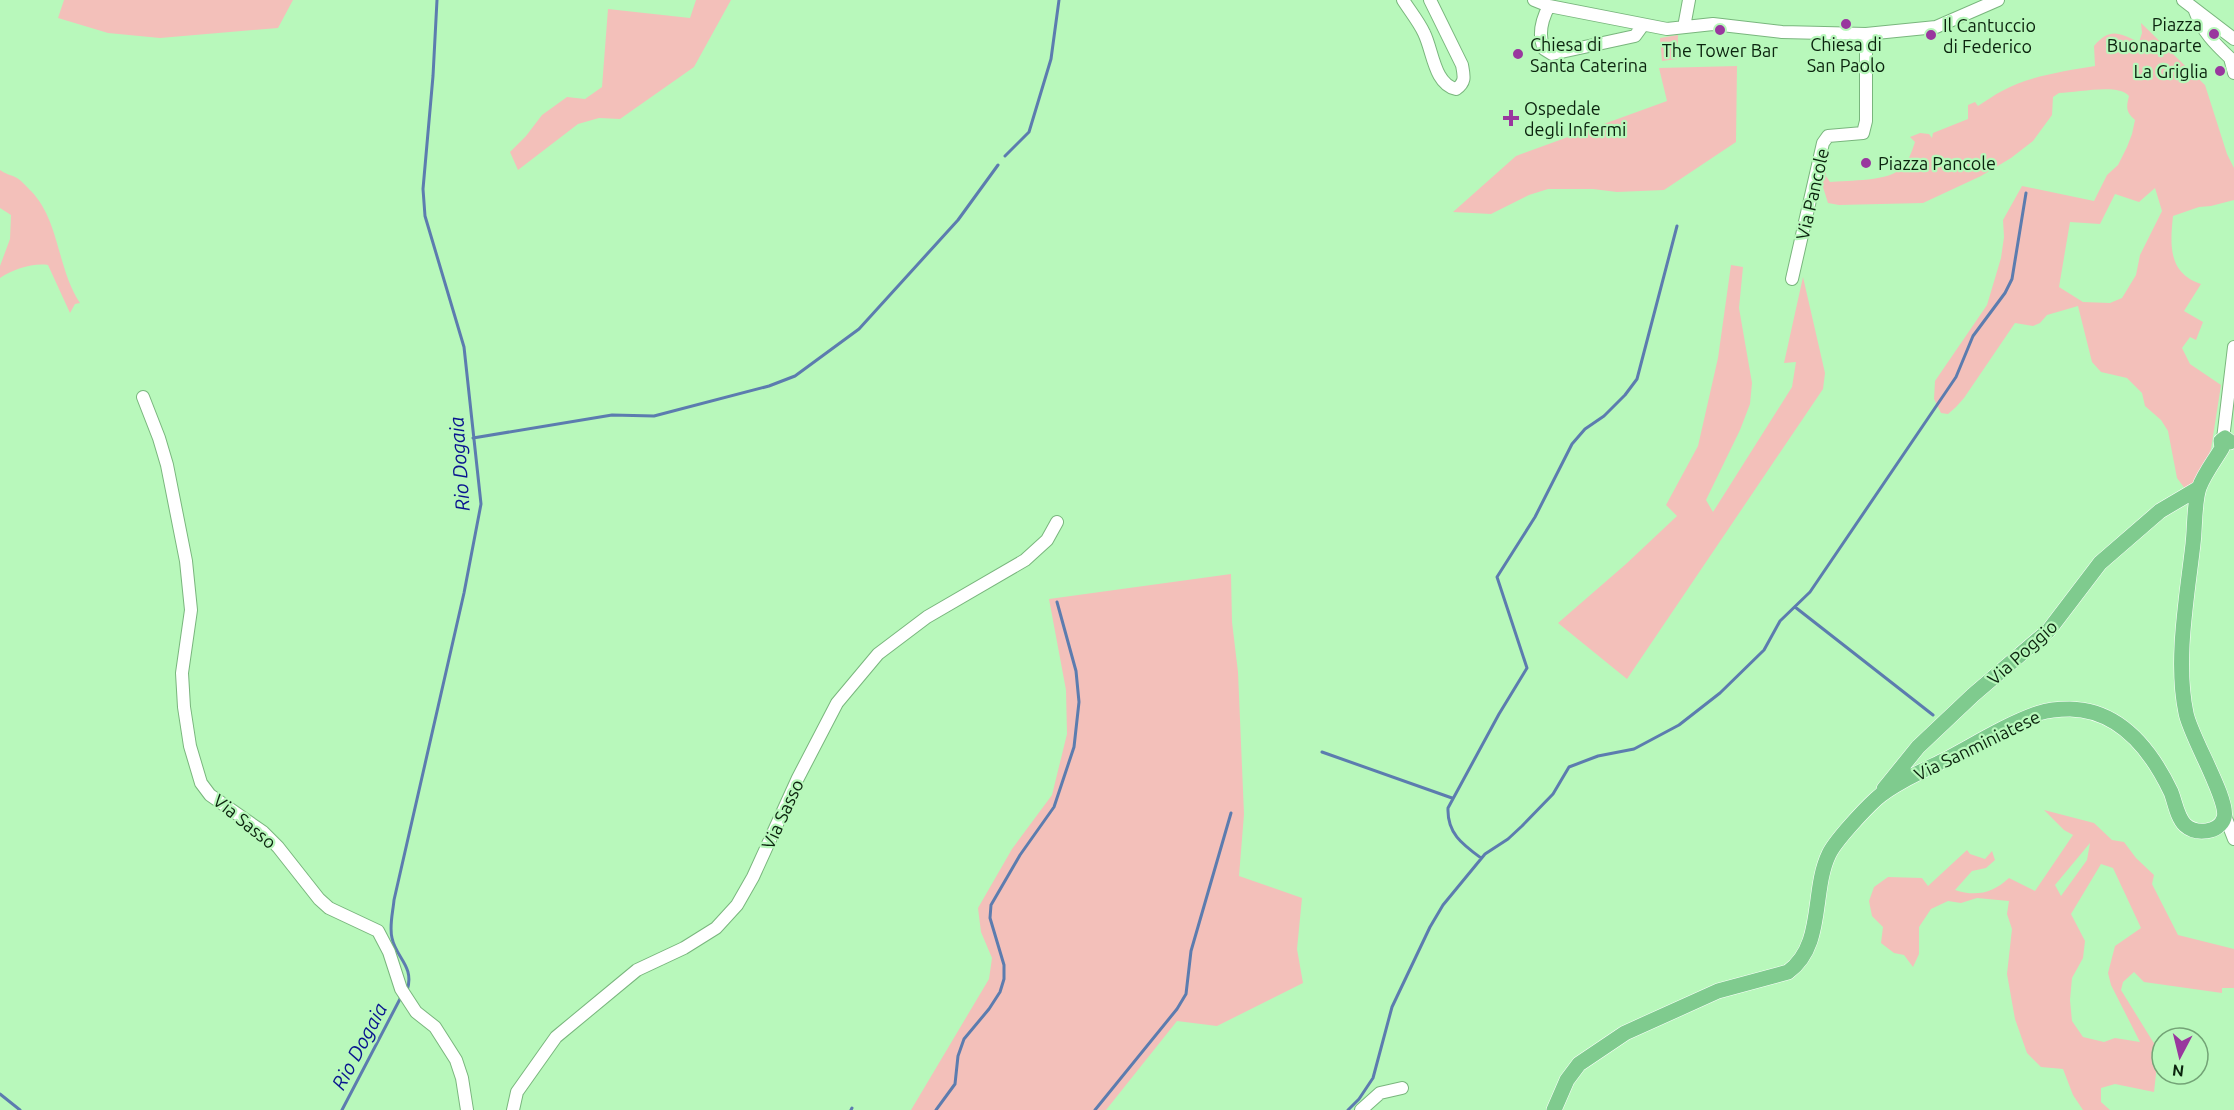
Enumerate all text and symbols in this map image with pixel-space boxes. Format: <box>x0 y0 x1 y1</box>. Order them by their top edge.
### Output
place label: Piazza Buonaparte <box>2107 14 2202 55</box>
place label: Il Cantuccio di Federico <box>1943 15 2036 56</box>
marker: Chiesa di San Paolo <box>1839 17 1853 31</box>
marker: The Tower Bar <box>1713 23 1727 37</box>
marker: Piazza Buonaparte <box>2207 27 2221 41</box>
marker: Il Cantuccio di Federico <box>1924 28 1938 42</box>
place label: Chiesa di Santa Caterina <box>1530 34 1647 75</box>
place label: Chiesa di San Paolo <box>1807 34 1885 75</box>
place label: The Tower Bar <box>1662 40 1778 60</box>
marker: Chiesa di Santa Caterina <box>1511 47 1525 61</box>
place label: La Griglia <box>2134 61 2208 81</box>
marker: La Griglia <box>2213 64 2227 78</box>
place label: Ospedale degli Infermi <box>1524 98 1626 139</box>
marker: Ospedale degli Infermi <box>1502 109 1520 127</box>
street label: Via Pancole <box>1792 146 1832 242</box>
place label: Piazza Pancole <box>1878 153 1996 173</box>
marker: Piazza Pancole <box>1859 156 1873 170</box>
water label: Rio Dogaia <box>444 416 474 512</box>
street label: Via Poggio <box>1983 616 2061 688</box>
street label: Via Sanminiatese <box>1911 706 2043 784</box>
street label: Via Sasso <box>757 776 807 852</box>
street label: Via Sasso <box>210 790 280 852</box>
water label: Rio Dogaia <box>327 999 392 1093</box>
north arrow <box>2150 1026 2210 1086</box>
text: N <box>2171 1061 2185 1081</box>

